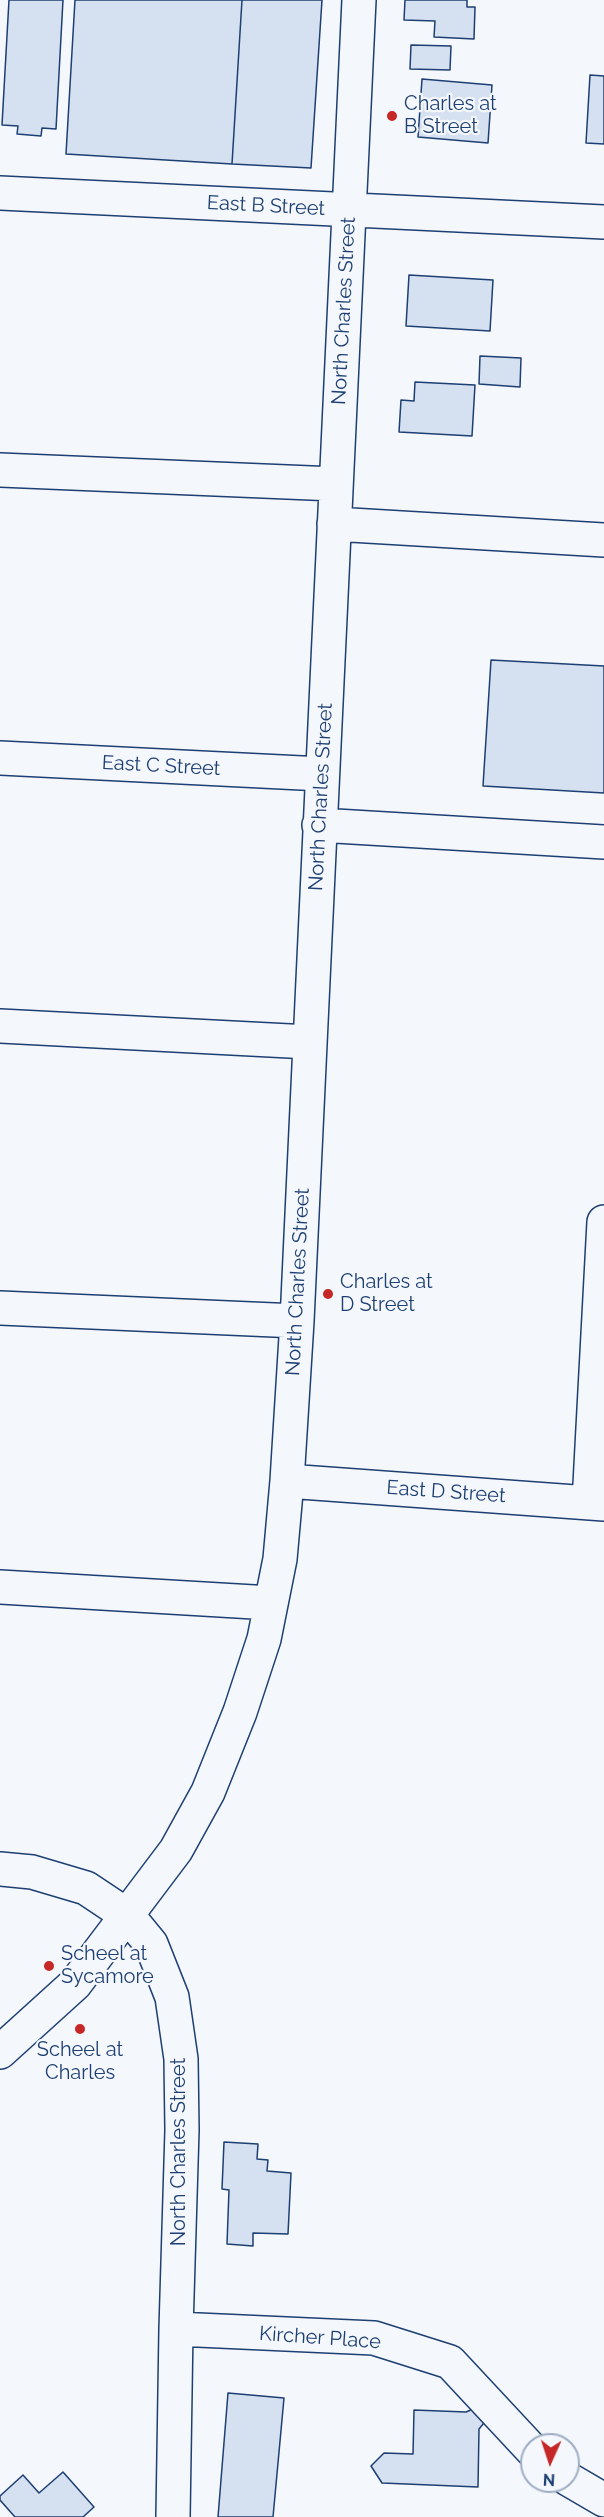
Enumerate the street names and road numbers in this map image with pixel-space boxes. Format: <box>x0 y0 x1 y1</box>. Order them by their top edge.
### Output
street label: East B Street <box>206 191 326 221</box>
street label: North Charles Street <box>327 216 361 406</box>
street label: North Charles Street <box>304 702 338 892</box>
street label: East C Street <box>101 751 221 781</box>
street label: North Charles Street <box>281 1187 315 1377</box>
street label: East D Street <box>386 1476 506 1508</box>
street label: North Charles Street <box>167 2058 191 2246</box>
street label: Kircher Place <box>258 2322 382 2354</box>

